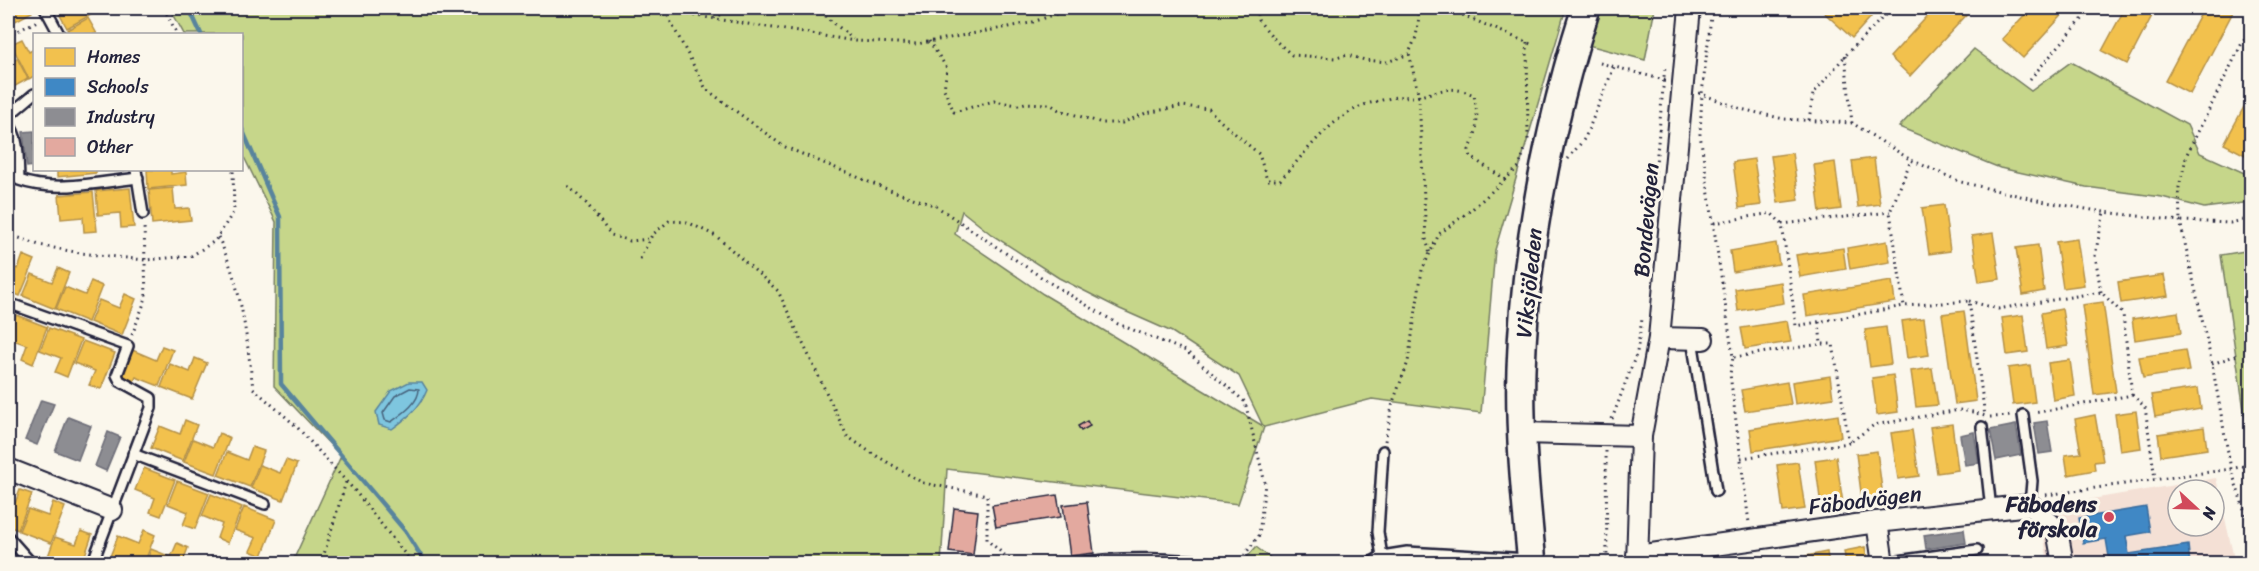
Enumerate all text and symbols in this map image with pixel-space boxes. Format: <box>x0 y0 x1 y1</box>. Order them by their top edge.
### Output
legend <box>33 33 243 171</box>
text: Homes <box>87 41 141 73</box>
text: Schools <box>87 71 149 103</box>
text: Industry <box>86 101 156 133</box>
text: Other <box>87 131 134 163</box>
street label: Bondevägen <box>1622 161 1670 279</box>
street label: Viksjöleden <box>1504 226 1554 340</box>
street label: Fäbodvägen <box>1806 474 1924 526</box>
north arrow <box>2166 478 2226 538</box>
place label: Fäbodens förskola <box>2005 485 2098 549</box>
text: N <box>2194 502 2225 525</box>
marker: Fäbodens förskola <box>2102 510 2116 524</box>

